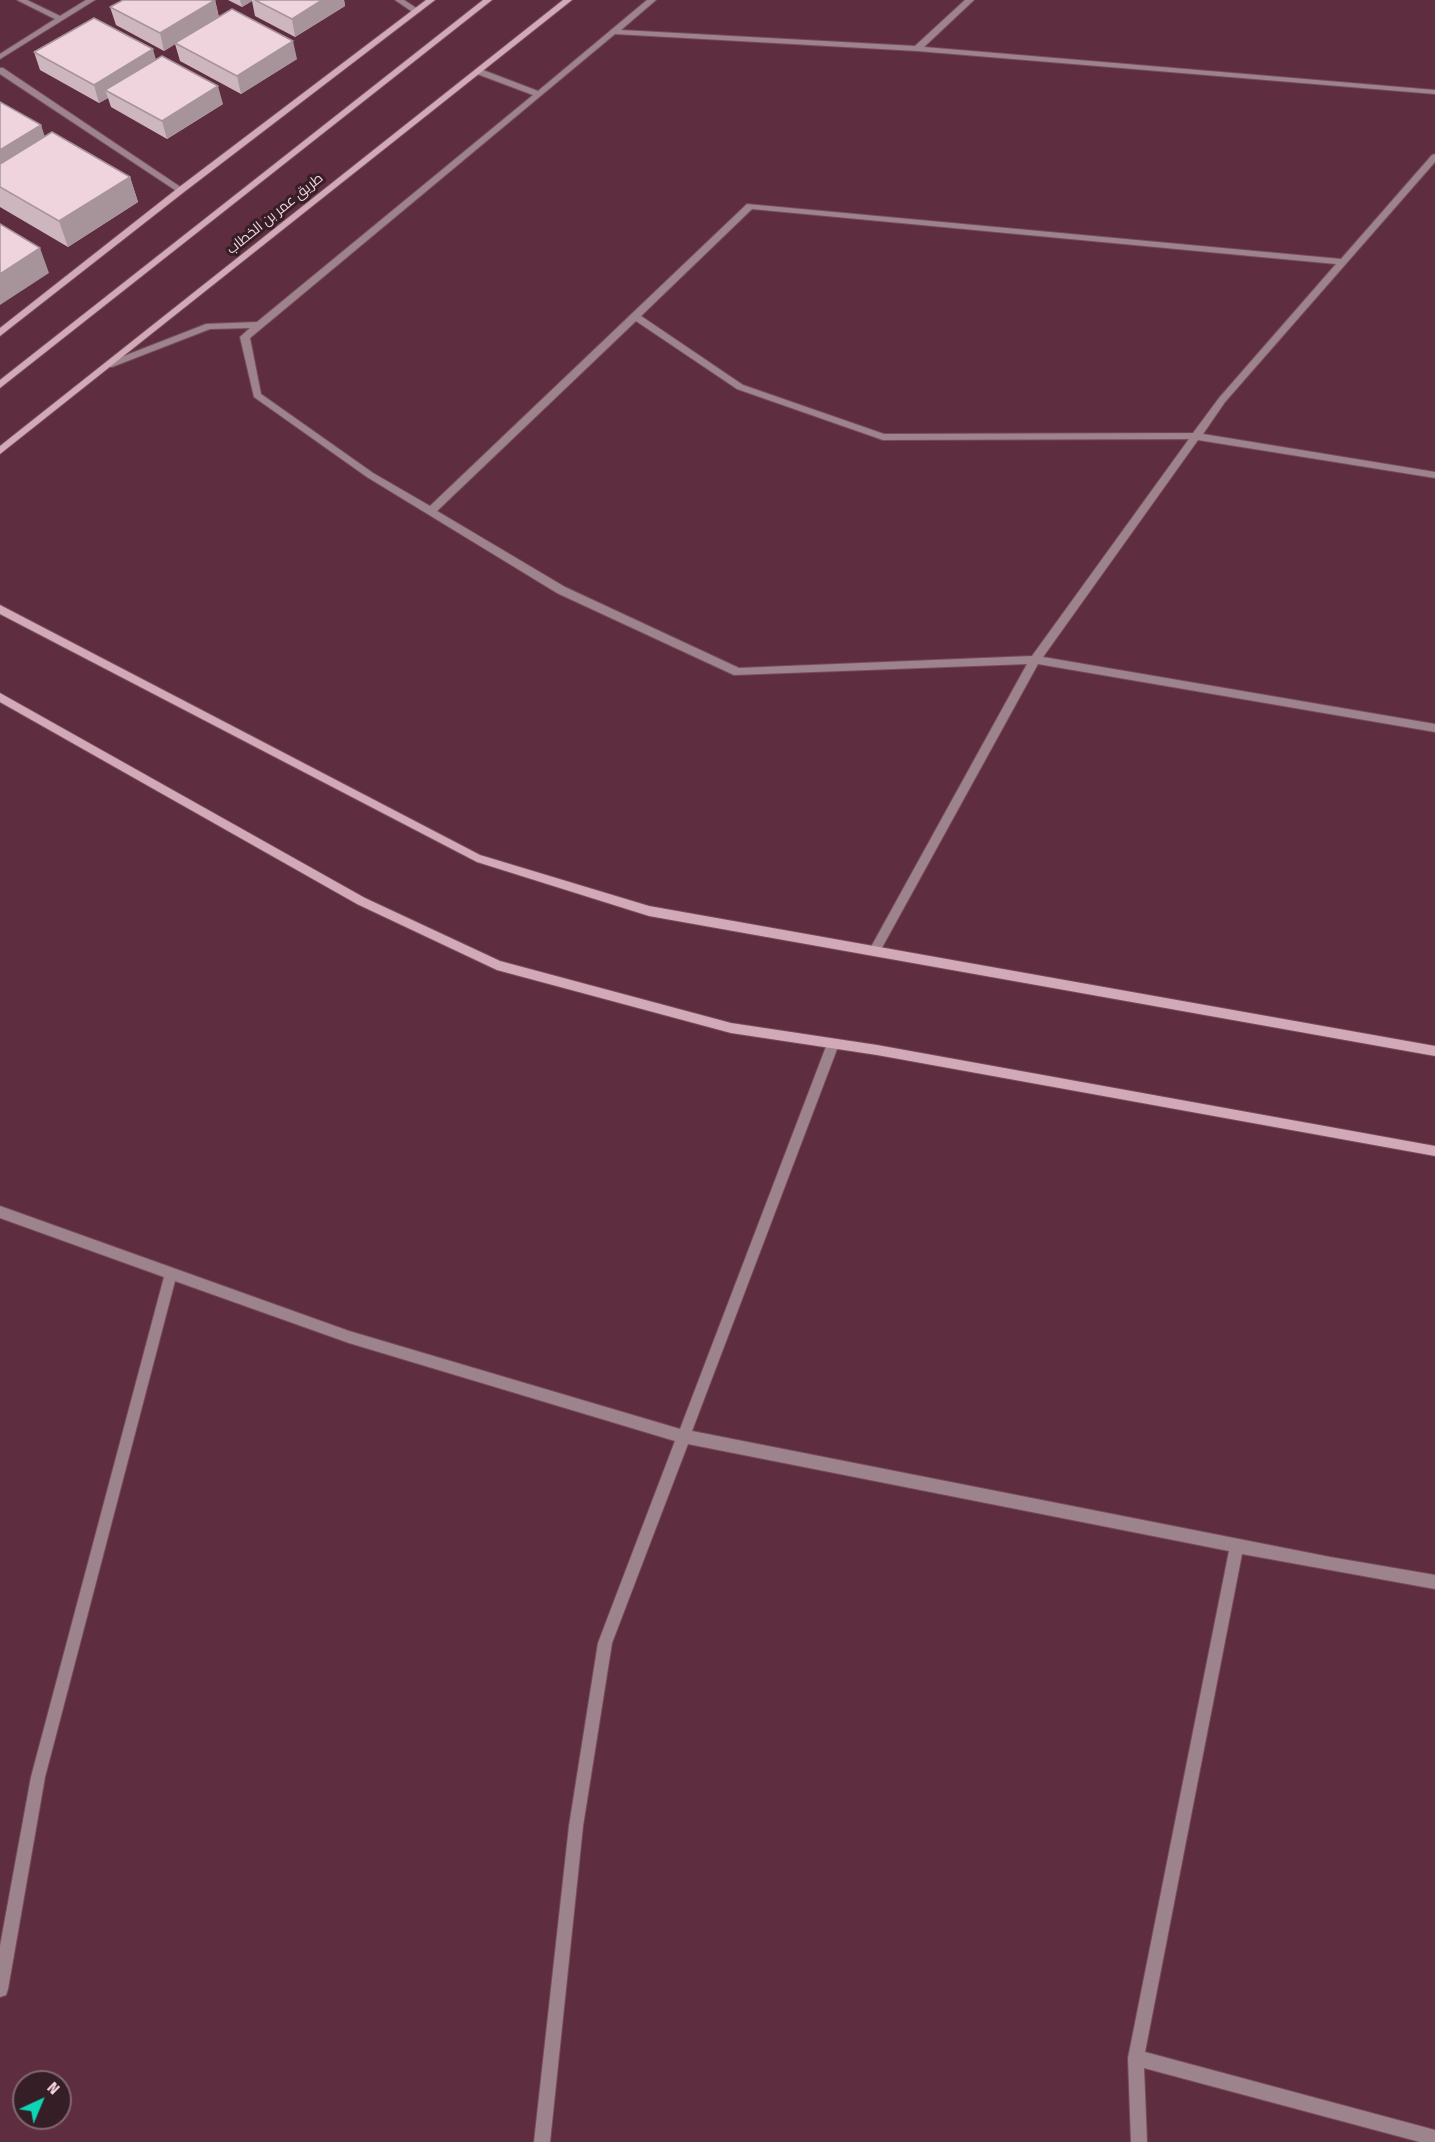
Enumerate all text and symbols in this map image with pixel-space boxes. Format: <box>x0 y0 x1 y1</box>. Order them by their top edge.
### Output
street label: طريق عمر بن الخطاب <box>223 170 327 258</box>
north arrow <box>12 2070 72 2130</box>
text: N <box>43 2078 64 2098</box>

